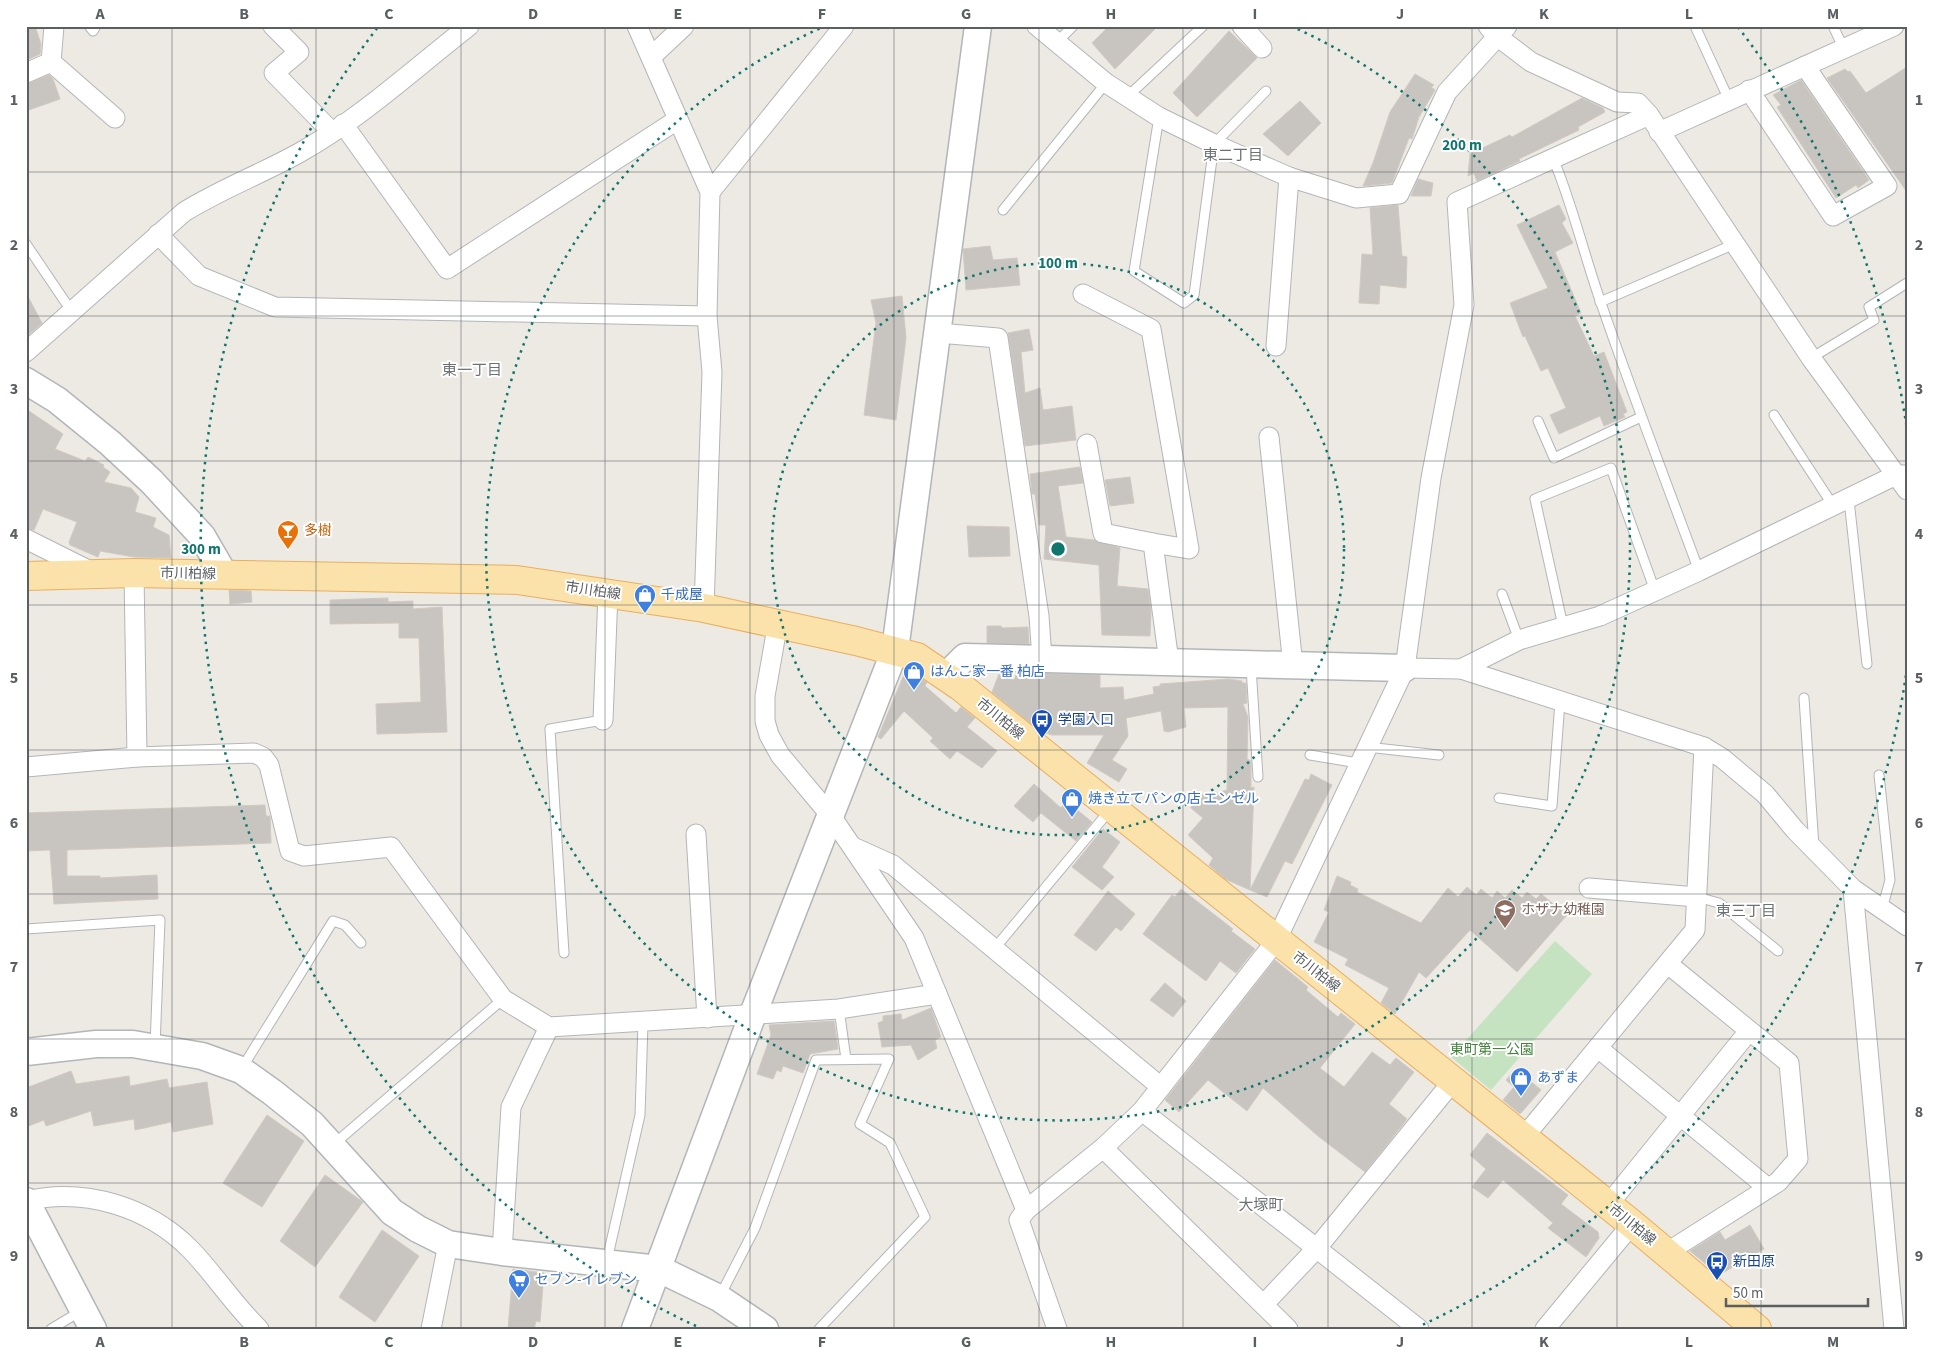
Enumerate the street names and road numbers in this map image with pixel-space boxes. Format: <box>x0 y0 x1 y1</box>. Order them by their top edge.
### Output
street label: 市川柏線 <box>160 564 216 584</box>
street label: 市川柏線 <box>564 577 622 605</box>
street label: 市川柏線 <box>972 694 1028 744</box>
street label: 市川柏線 <box>1288 947 1344 997</box>
street label: 市川柏線 <box>1604 1200 1660 1250</box>

